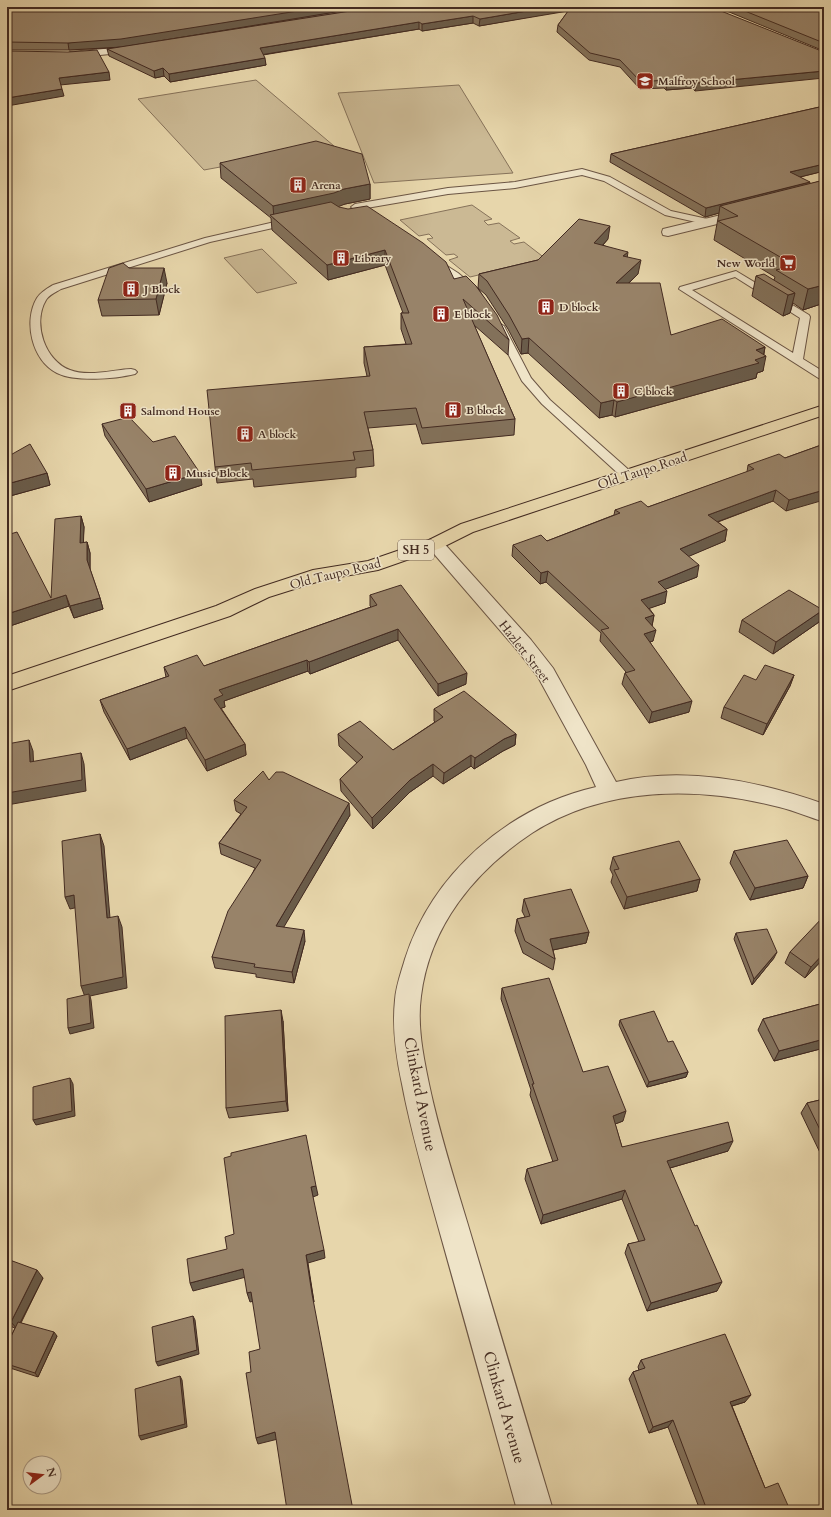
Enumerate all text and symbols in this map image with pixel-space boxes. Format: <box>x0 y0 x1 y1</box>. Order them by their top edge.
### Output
school or university icon: Malfroy School <box>635 71 655 91</box>
place label: Malfroy School <box>658 74 736 89</box>
building icon: Arena <box>288 175 308 195</box>
place label: Arena <box>311 178 341 193</box>
building icon: Library <box>331 248 351 268</box>
place label: Library <box>354 251 392 266</box>
supermarket icon: New World <box>778 253 798 273</box>
place label: New World <box>717 256 776 271</box>
building icon: J Block <box>121 279 141 299</box>
place label: J Block <box>142 282 181 297</box>
building icon: D block <box>536 297 556 317</box>
place label: D block <box>559 300 599 315</box>
building icon: E block <box>431 304 451 324</box>
place label: E block <box>454 307 491 322</box>
building icon: C block <box>611 381 631 401</box>
place label: C block <box>634 384 673 399</box>
building icon: B block <box>443 400 463 420</box>
building icon: Salmond House <box>118 401 138 421</box>
place label: B block <box>466 403 504 418</box>
place label: Salmond House <box>141 404 220 419</box>
building icon: A block <box>235 424 255 444</box>
place label: A block <box>258 427 297 442</box>
street label: Old Taupo Road <box>595 448 690 494</box>
building icon: Music Block <box>163 463 183 483</box>
place label: Music Block <box>186 466 248 481</box>
road number: SH 5 <box>398 540 434 560</box>
street label: Old Taupo Road <box>288 554 383 594</box>
street label: Hazlett Street <box>494 617 554 687</box>
street label: Clinkard Avenue <box>398 1035 442 1153</box>
street label: Clinkard Avenue <box>477 1349 531 1466</box>
north arrow <box>22 1455 62 1495</box>
text: N <box>43 1466 60 1480</box>

